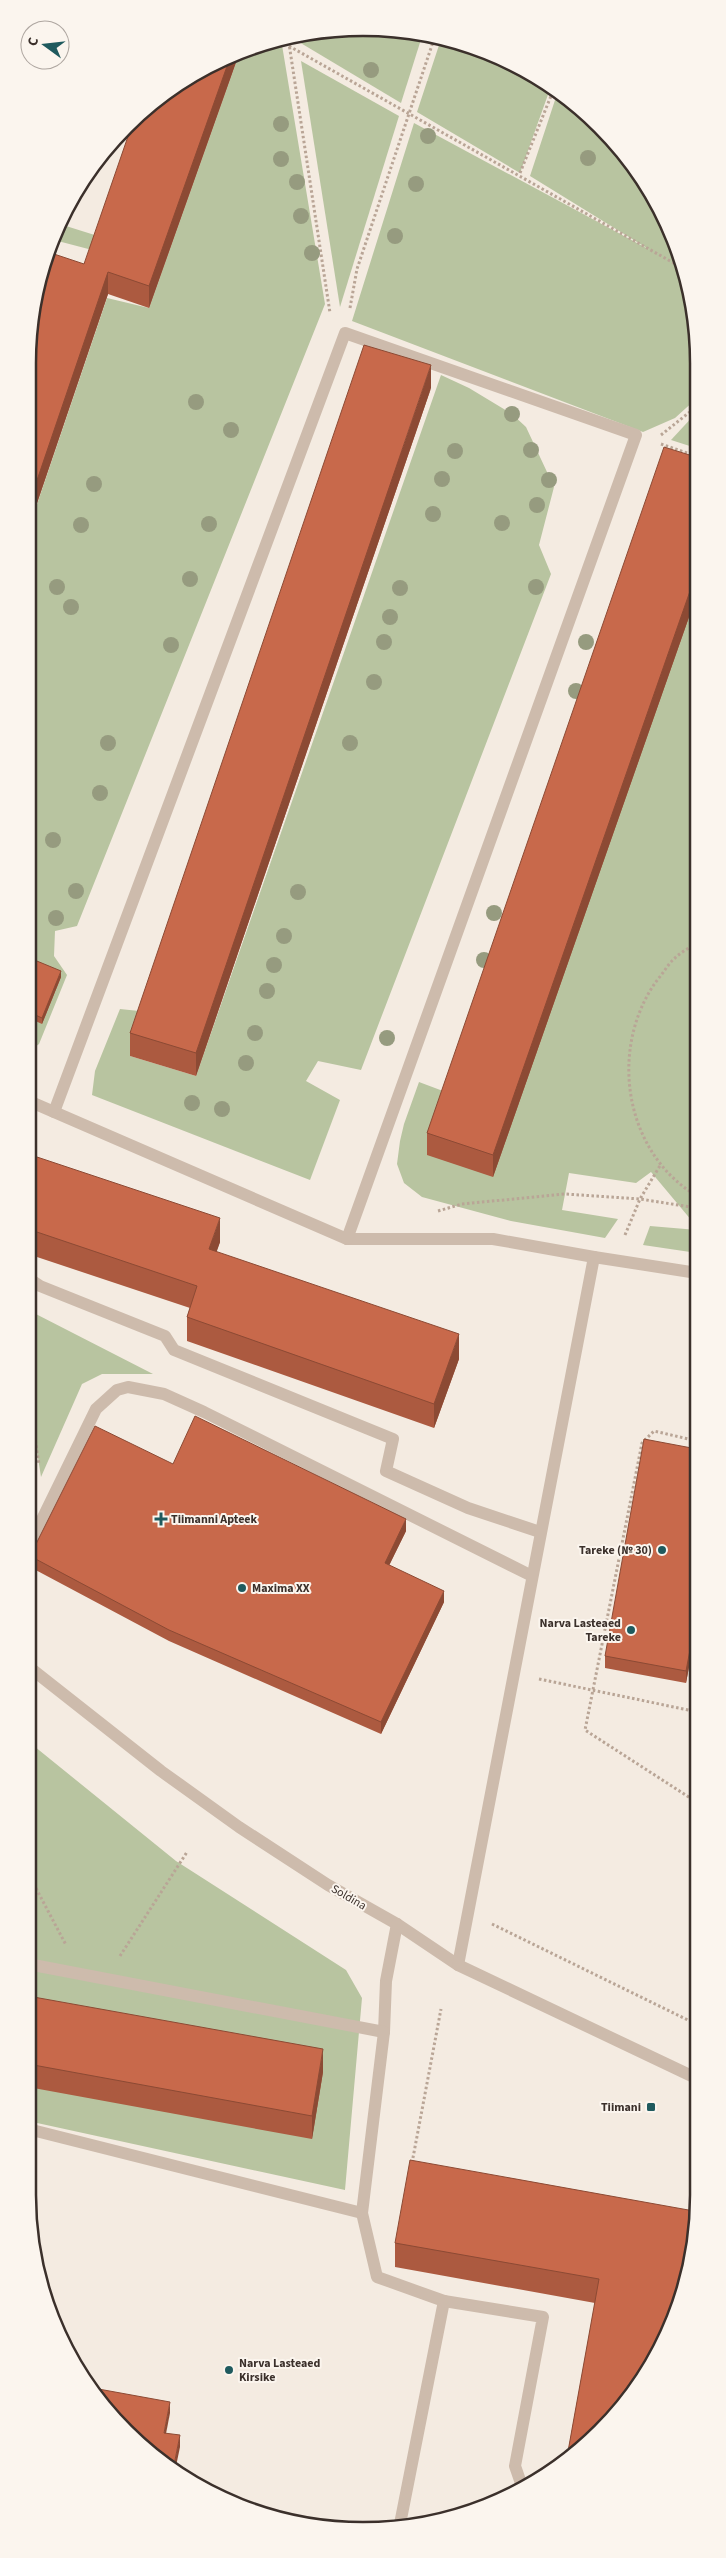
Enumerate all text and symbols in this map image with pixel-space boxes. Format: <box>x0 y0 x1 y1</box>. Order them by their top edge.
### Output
north arrow <box>20 20 70 70</box>
text: С <box>23 35 44 48</box>
place label: Tiimanni Apteek <box>171 1511 258 1528</box>
marker: Tiimanni Apteek <box>155 1513 167 1525</box>
place label: Tareke (№ 30) <box>579 1542 652 1559</box>
marker: Tareke (№ 30) <box>656 1544 668 1556</box>
place label: Maxima XX <box>252 1580 310 1597</box>
marker: Maxima XX <box>236 1582 248 1594</box>
place label: Narva Lasteaed Tareke <box>540 1615 621 1646</box>
marker: Narva Lasteaed Tareke <box>625 1624 637 1636</box>
street label: Soldina <box>328 1881 370 1914</box>
place label: Tiimani <box>601 2099 641 2116</box>
marker: Tiimani <box>645 2101 657 2113</box>
place label: Narva Lasteaed Kirsike <box>239 2355 321 2386</box>
marker: Narva Lasteaed Kirsike <box>223 2364 235 2376</box>

